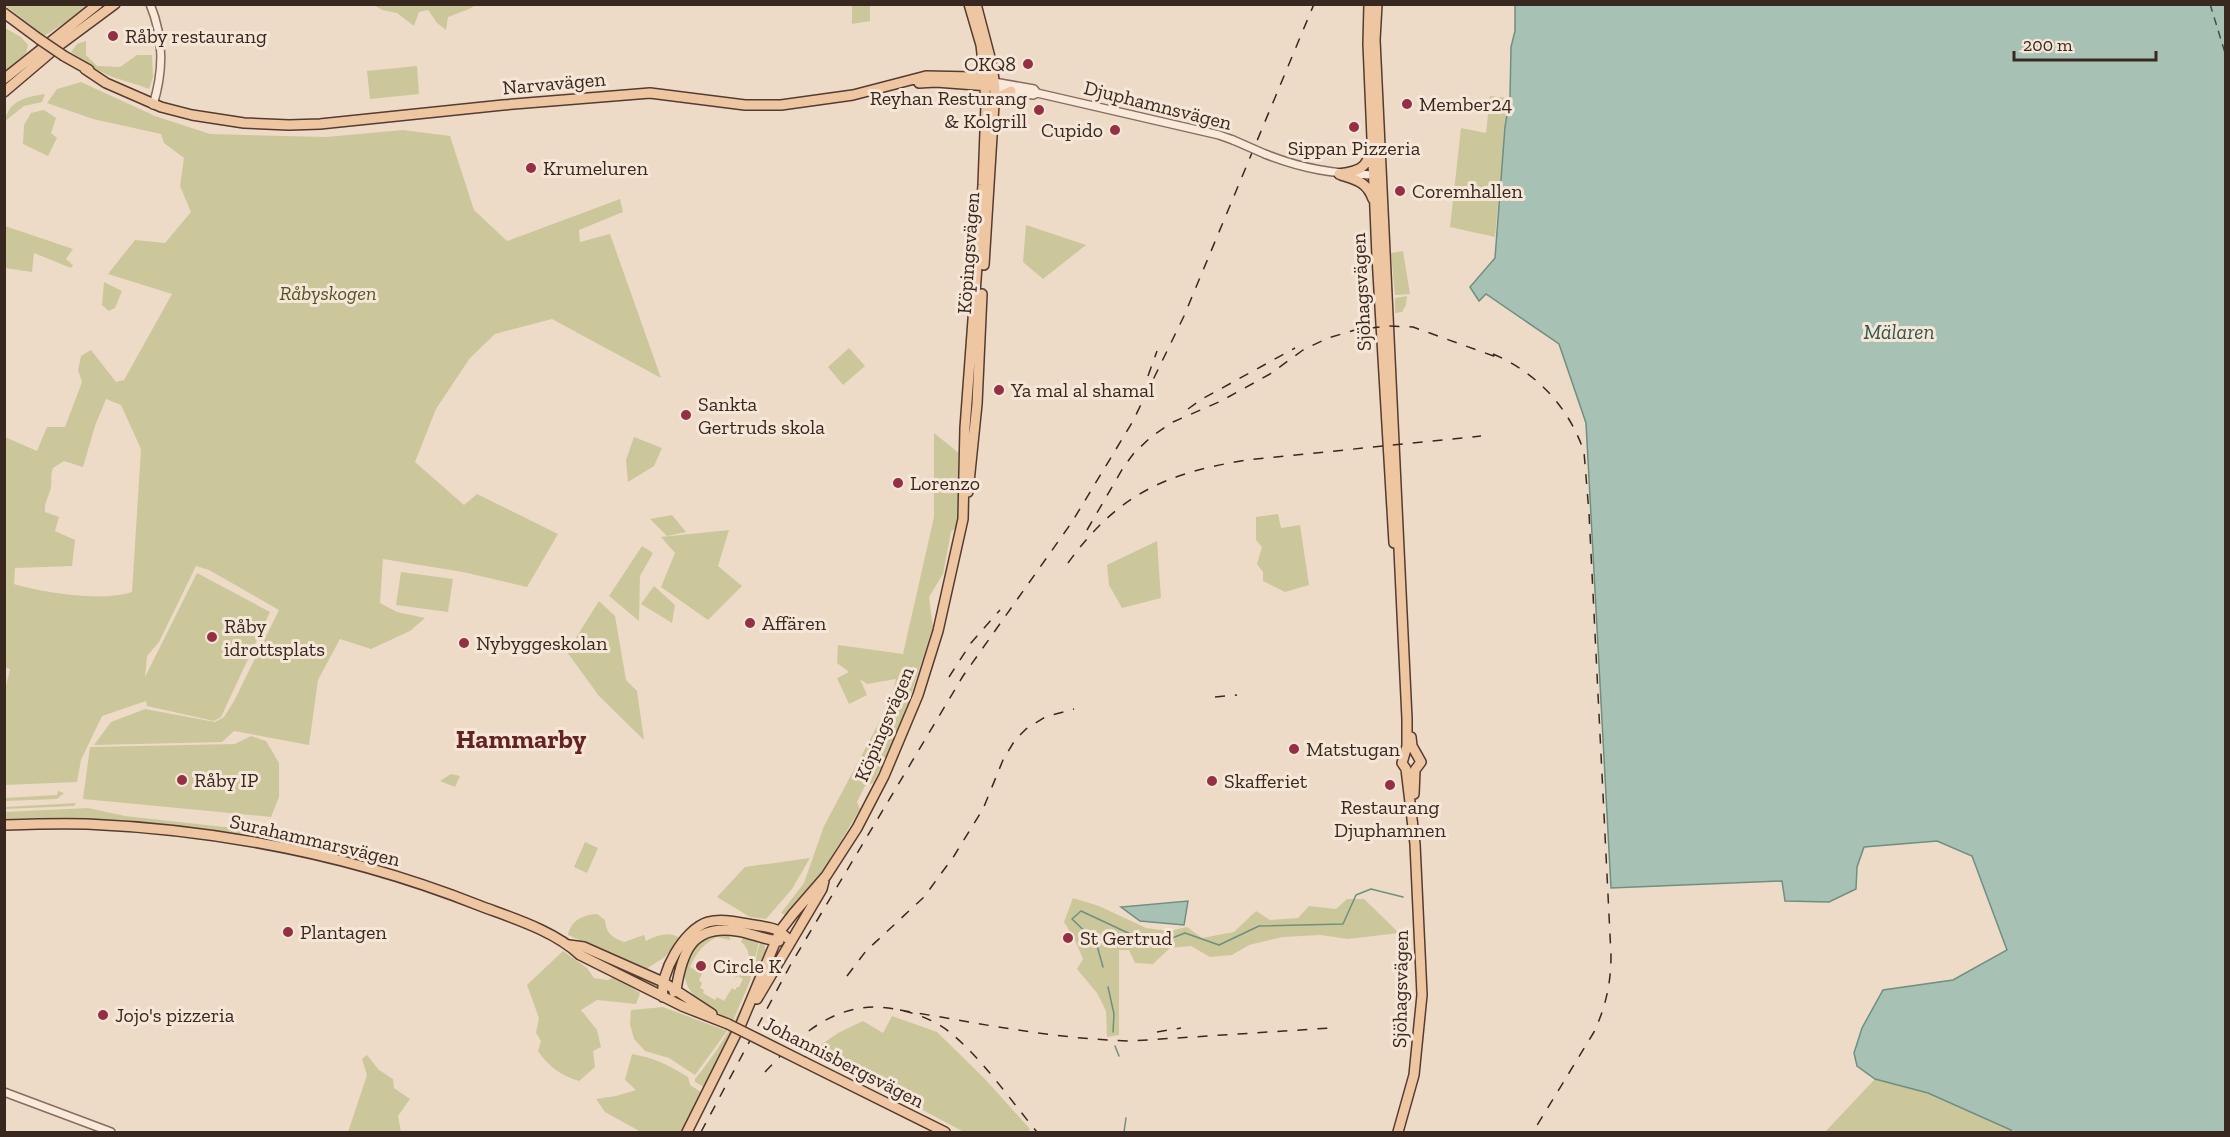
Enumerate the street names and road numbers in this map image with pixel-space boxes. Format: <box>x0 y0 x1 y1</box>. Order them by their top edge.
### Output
street label: Narvavägen <box>501 66 607 99</box>
street label: Djuphamnsvägen <box>1082 75 1235 135</box>
street label: Köpingsvägen <box>952 191 984 315</box>
street label: Sjöhagsvägen <box>1346 232 1376 352</box>
street label: Köpingsvägen <box>849 663 919 785</box>
street label: Surahammarsvägen <box>228 809 403 871</box>
street label: Sjöhagsvägen <box>1387 929 1413 1048</box>
street label: Johannisbergsvägen <box>760 1011 929 1113</box>

